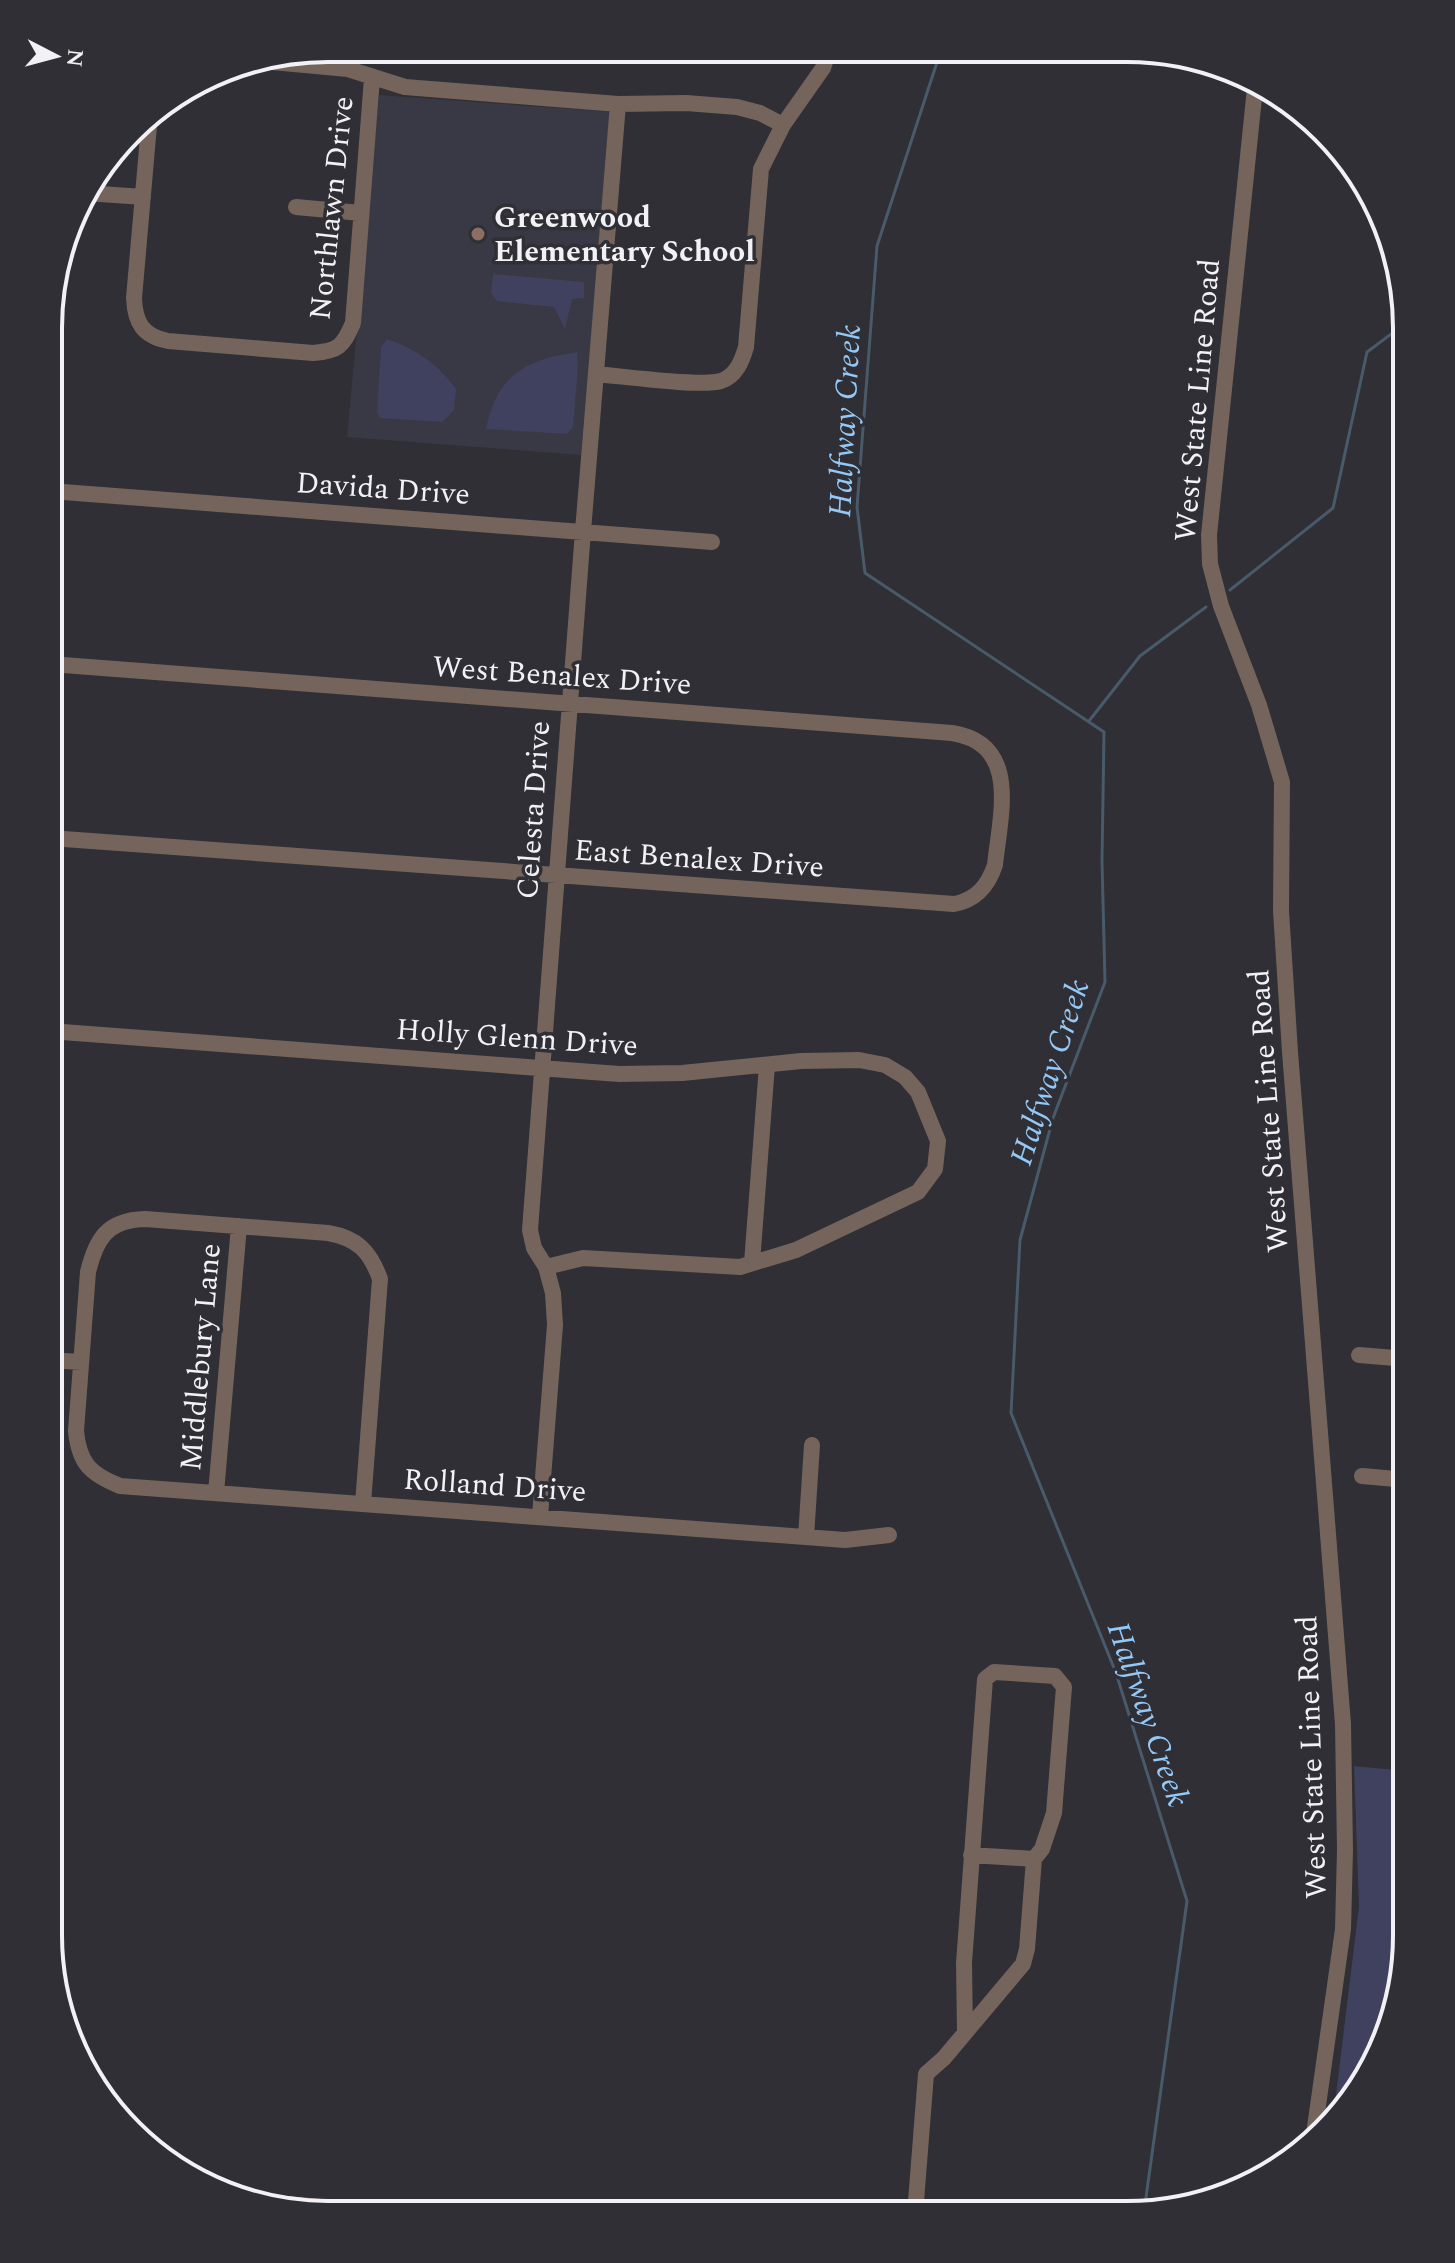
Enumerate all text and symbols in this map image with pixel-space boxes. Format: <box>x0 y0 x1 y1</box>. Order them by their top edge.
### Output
north arrow <box>16 16 96 96</box>
text: N <box>57 47 92 69</box>
street label: Northlawn Drive <box>297 94 367 322</box>
place label: Greenwood Elementary School <box>494 195 755 275</box>
marker: Greenwood Elementary School <box>469 225 487 243</box>
street label: West State Line Road <box>1163 257 1233 543</box>
water label: Halfway Creek <box>816 324 875 519</box>
street label: Davida Drive <box>294 460 471 518</box>
street label: West Benalex Drive <box>431 644 693 708</box>
street label: Celesta Drive <box>505 719 563 901</box>
street label: East Benalex Drive <box>572 827 825 891</box>
street label: West State Line Road <box>1236 968 1302 1254</box>
water label: Halfway Creek <box>997 973 1104 1172</box>
street label: Holly Glenn Drive <box>394 1007 639 1069</box>
street label: Middlebury Lane <box>168 1241 234 1473</box>
street label: Rolland Drive <box>402 1457 588 1515</box>
street label: West State Line Road <box>1284 1614 1340 1900</box>
water label: Halfway Creek <box>1093 1615 1202 1814</box>

